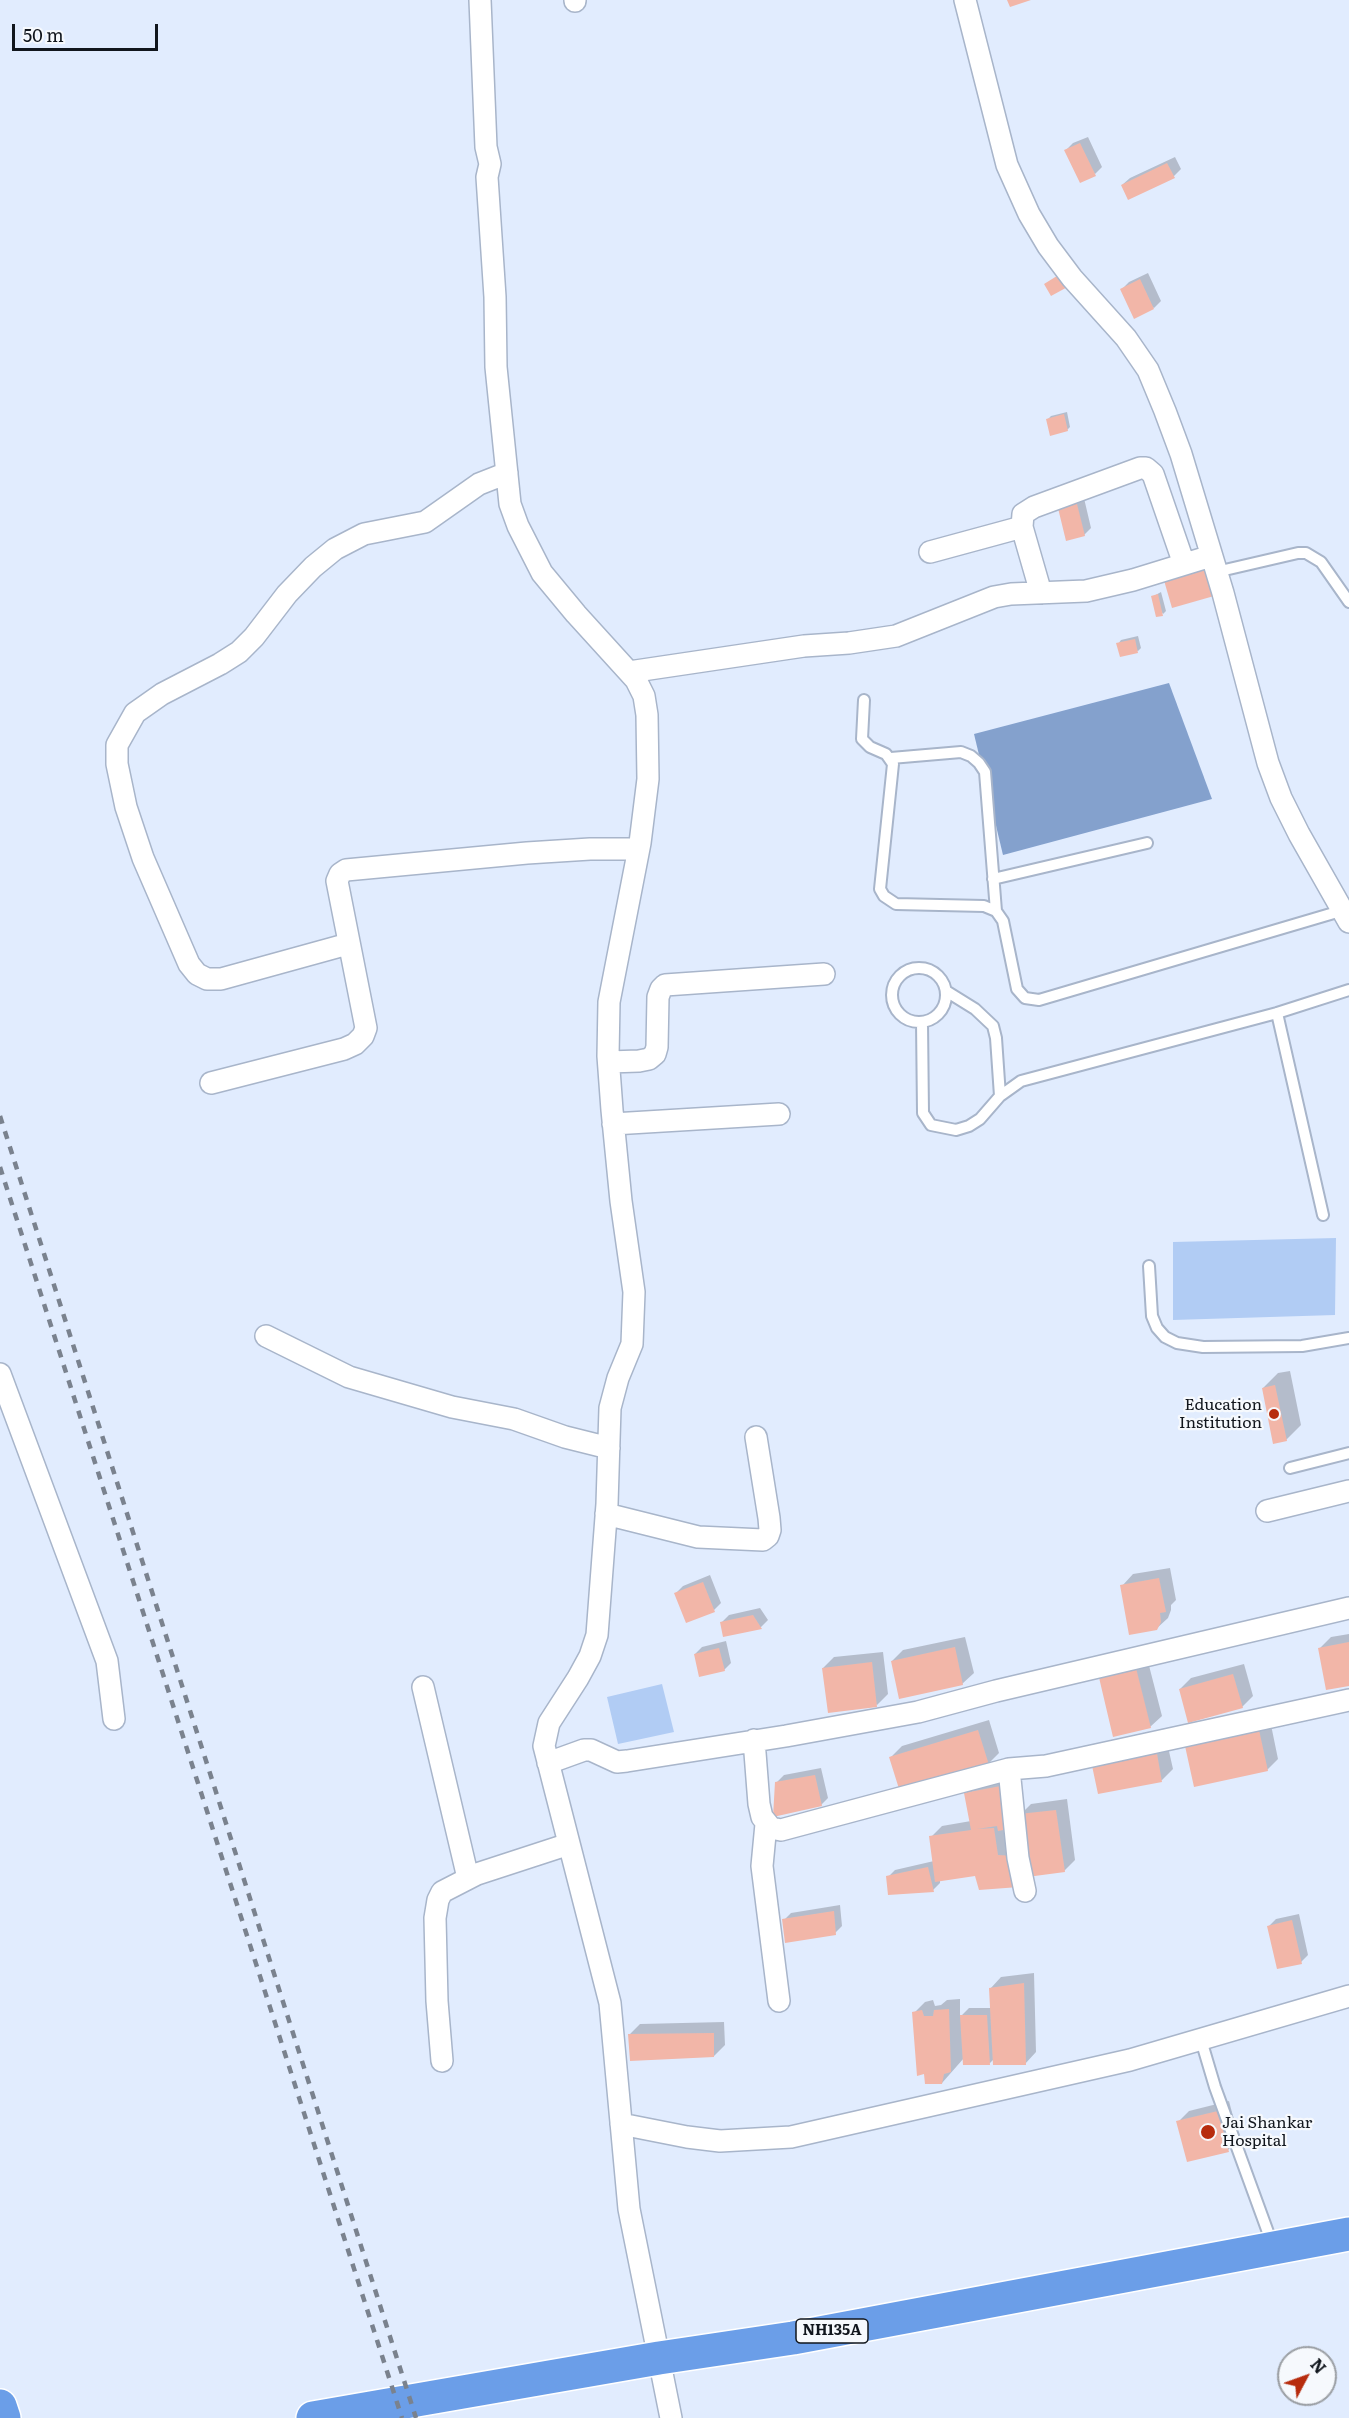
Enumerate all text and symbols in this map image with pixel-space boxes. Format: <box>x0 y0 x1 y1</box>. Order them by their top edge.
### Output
scale bar <box>15 12 160 50</box>
text: 50 m <box>23 21 64 48</box>
place label: Education Institution <box>1179 1395 1262 1433</box>
marker: Education Institution <box>1267 1407 1281 1421</box>
place label: Jai Shankar Hospital <box>1222 2113 1312 2151</box>
marker: Jai Shankar Hospital <box>1199 2123 1217 2141</box>
road number: NH135A <box>796 2319 868 2343</box>
north arrow <box>1277 2346 1337 2406</box>
text: N <box>1306 2353 1333 2378</box>

